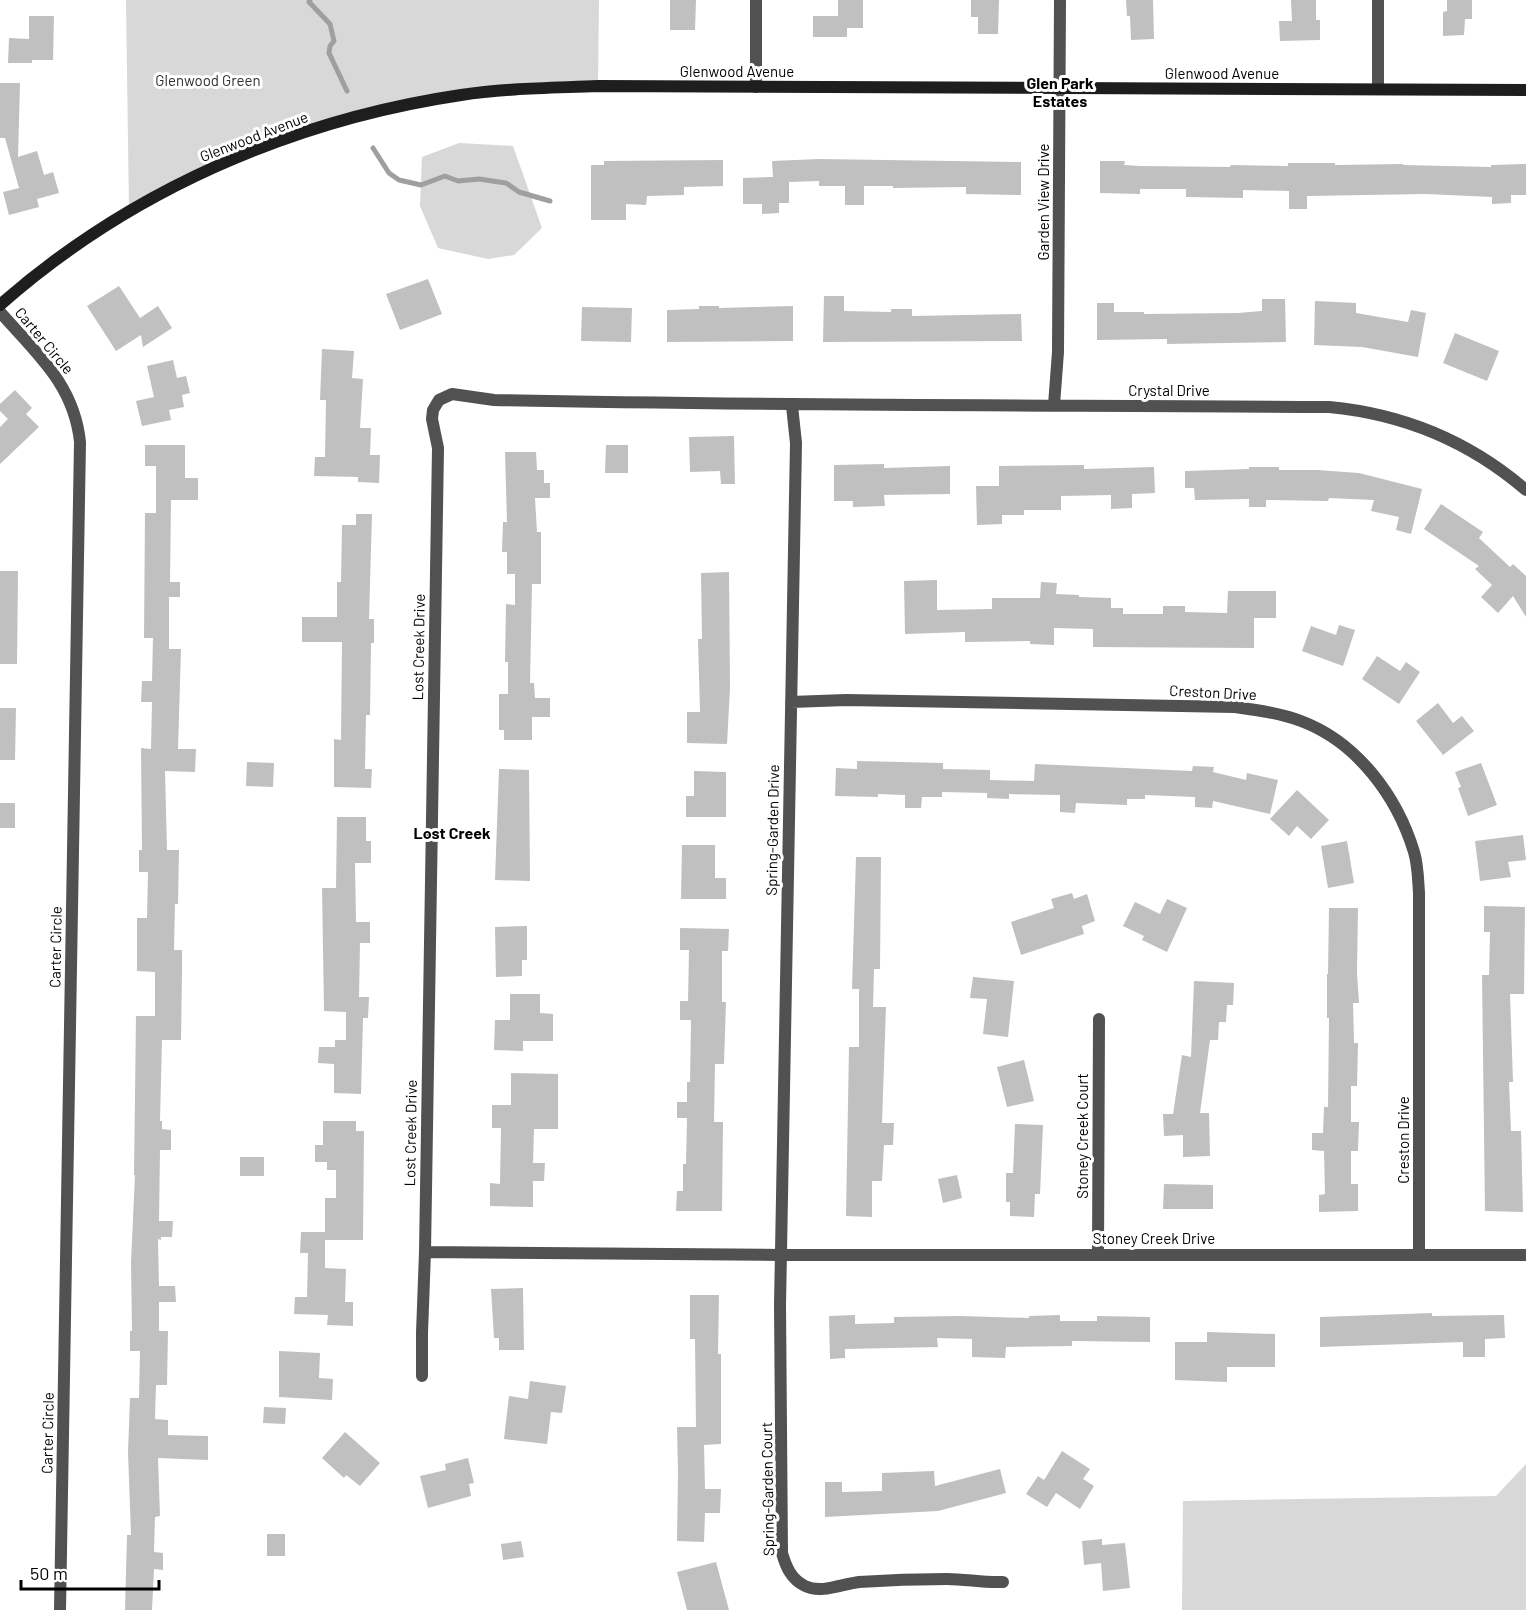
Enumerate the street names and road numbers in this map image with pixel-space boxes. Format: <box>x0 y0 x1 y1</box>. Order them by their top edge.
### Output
street label: Glenwood Avenue <box>680 62 794 80</box>
street label: Glenwood Avenue <box>1165 64 1279 82</box>
street label: Glenwood Avenue <box>197 107 310 165</box>
street label: Garden View Drive <box>1034 143 1052 261</box>
street label: Carter Circle <box>12 303 78 377</box>
street label: Crystal Drive <box>1128 381 1210 399</box>
street label: Lost Creek Drive <box>408 593 428 701</box>
street label: Creston Drive <box>1169 681 1257 703</box>
street label: Spring-Garden Drive <box>762 764 782 896</box>
street label: Carter Circle <box>45 906 65 988</box>
street label: Stoney Creek Court <box>1073 1073 1091 1199</box>
street label: Lost Creek Drive <box>400 1079 420 1187</box>
street label: Creston Drive <box>1394 1096 1412 1184</box>
street label: Stoney Creek Drive <box>1093 1229 1215 1247</box>
street label: Carter Circle <box>37 1392 57 1474</box>
street label: Spring-Garden Court <box>757 1422 777 1556</box>

